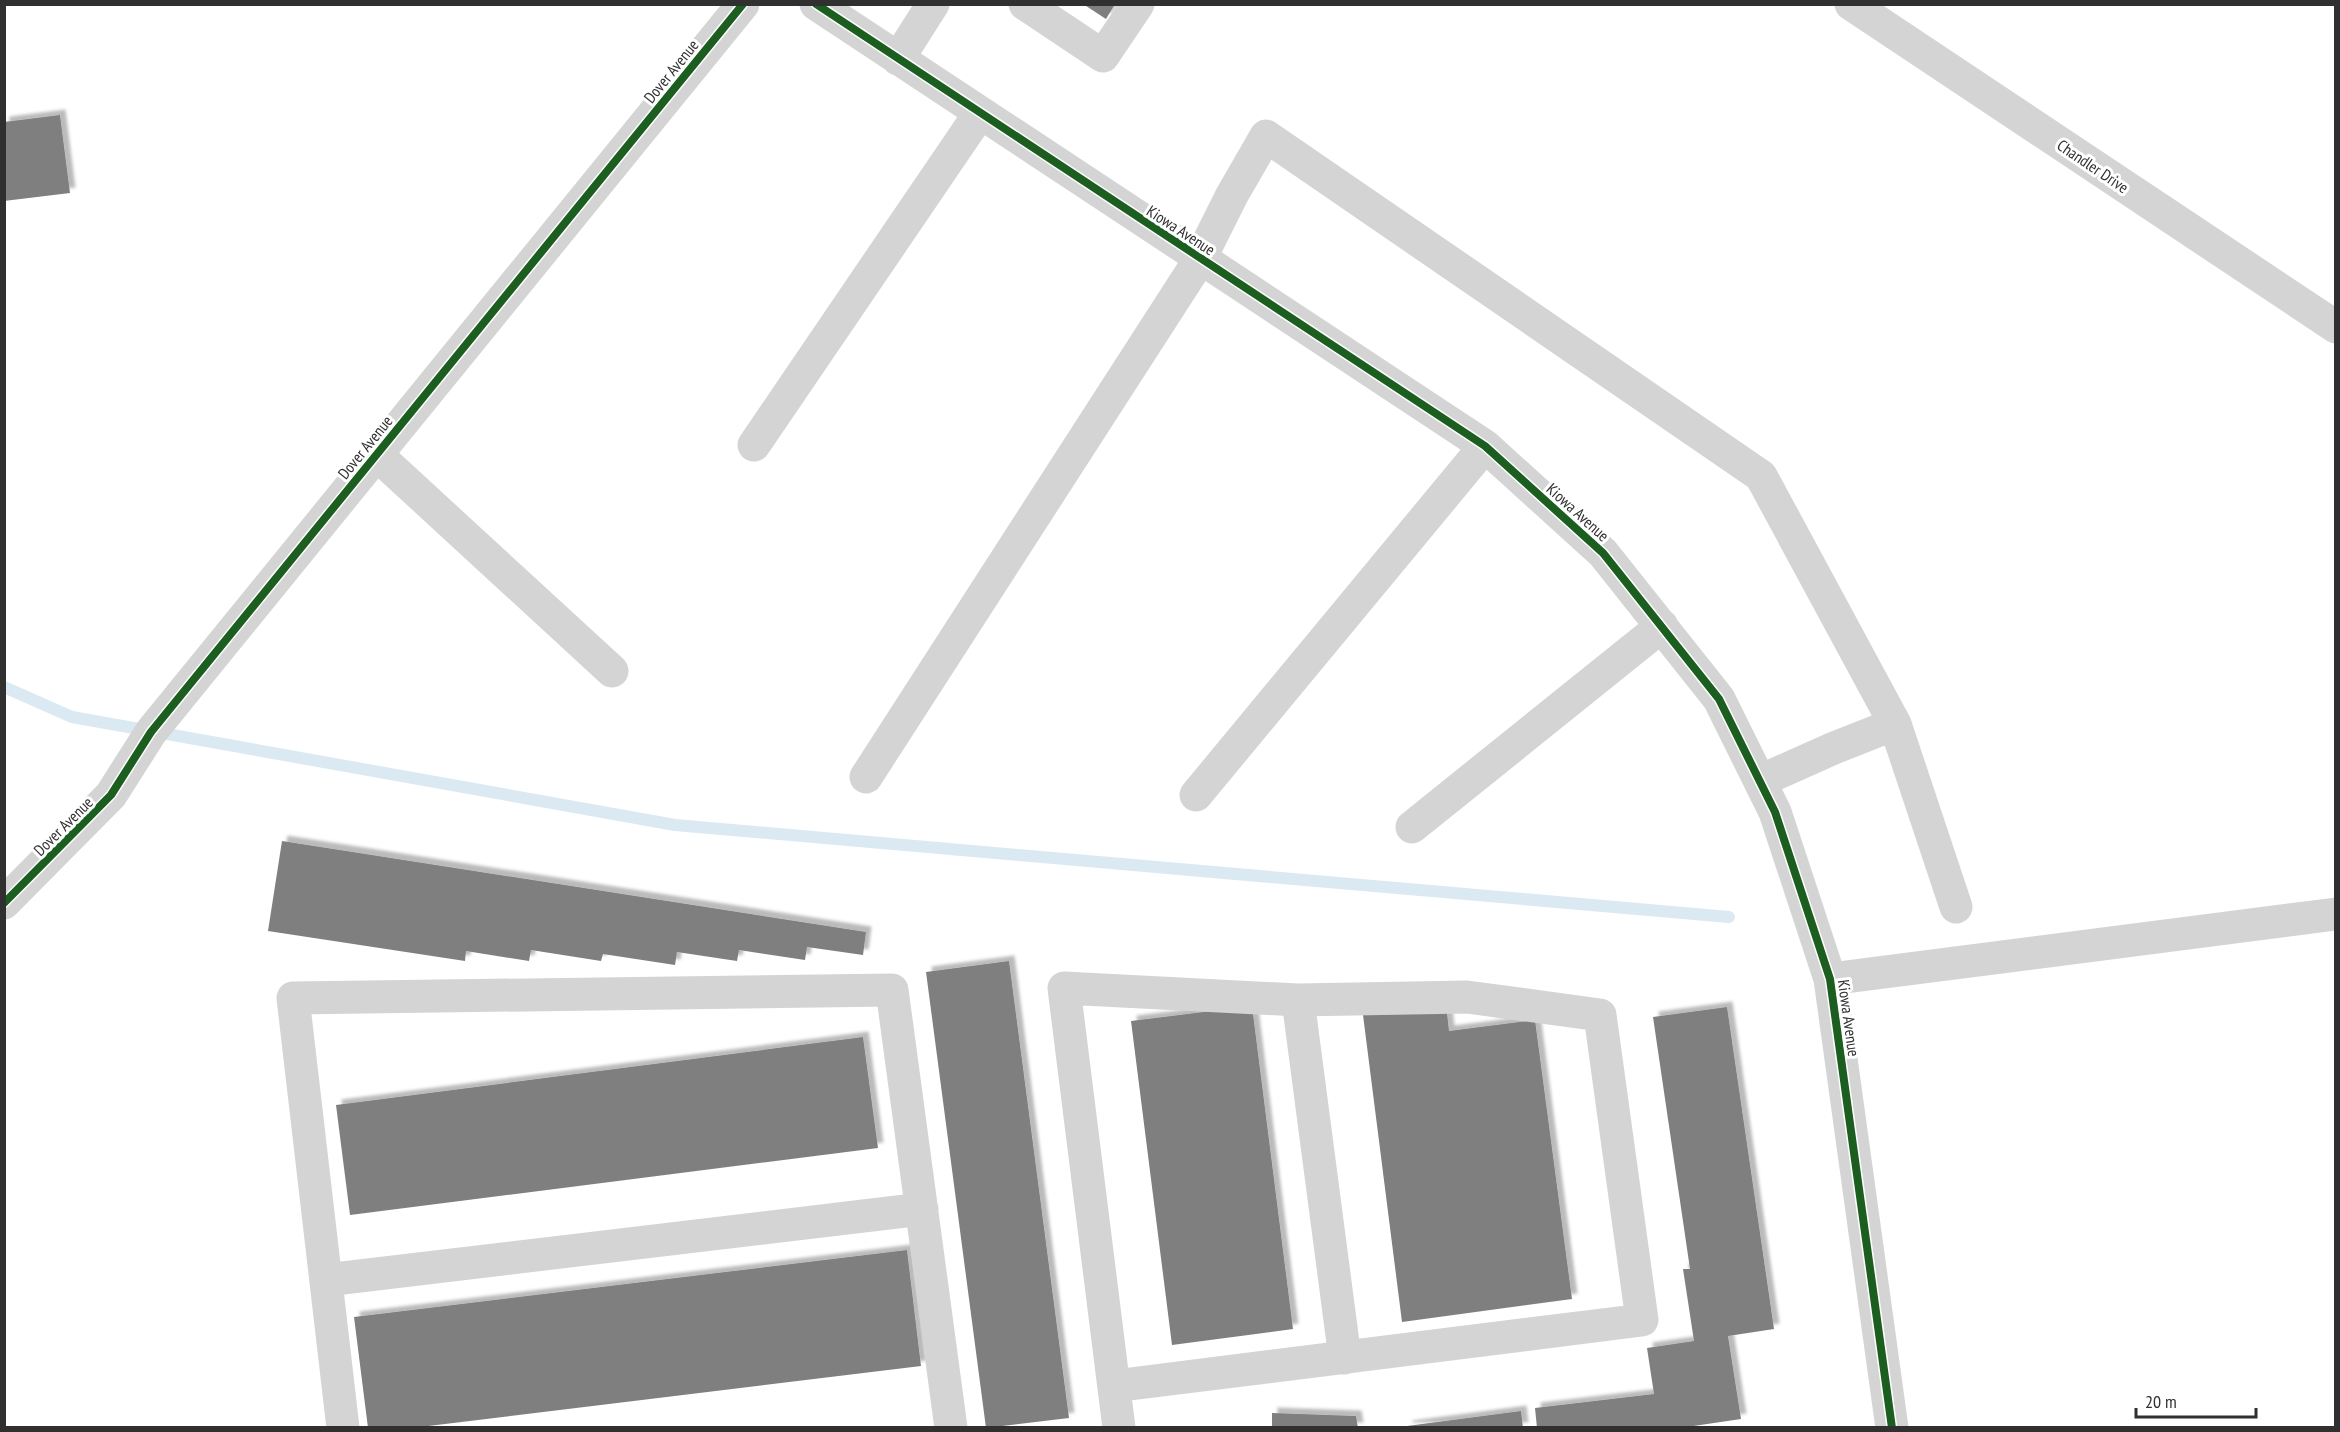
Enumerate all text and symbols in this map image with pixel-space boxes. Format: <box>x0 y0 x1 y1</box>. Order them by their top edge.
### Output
street label: Dover Avenue <box>639 35 703 107</box>
street label: Chandler Drive <box>2053 135 2133 197</box>
street label: Kiowa Avenue <box>1143 201 1219 259</box>
street label: Dover Avenue <box>333 411 397 483</box>
street label: Kiowa Avenue <box>1543 479 1613 545</box>
street label: Dover Avenue <box>29 792 97 860</box>
street label: Kiowa Avenue <box>1834 978 1864 1058</box>
scale bar <box>2136 1381 2256 1419</box>
text: 20 m <box>2145 1390 2177 1413</box>

